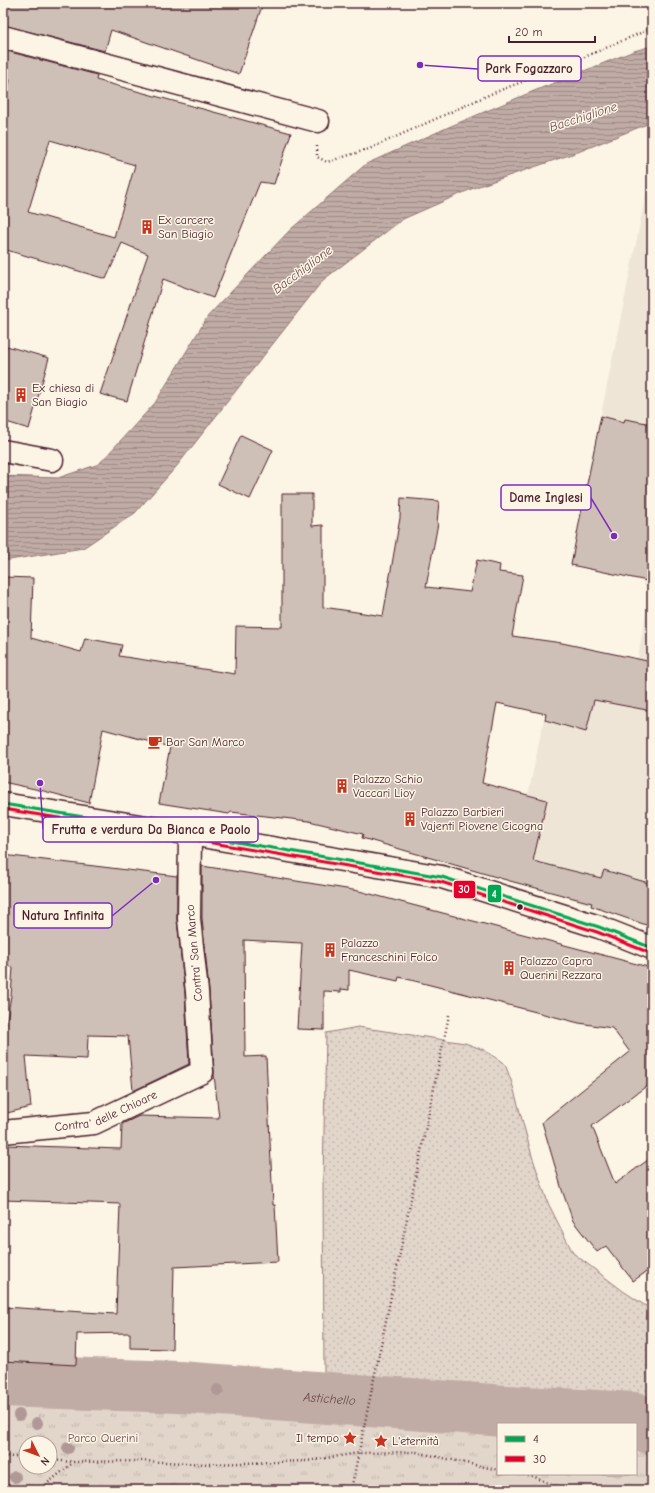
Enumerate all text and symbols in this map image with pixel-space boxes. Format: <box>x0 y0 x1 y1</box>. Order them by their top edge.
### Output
scale bar <box>509 18 595 44</box>
text: 20 m <box>515 25 543 39</box>
callout: Park Fogazzaro <box>478 56 581 81</box>
text: Park Fogazzaro <box>485 61 573 76</box>
water label: Bacchiglione <box>547 98 619 134</box>
place label: Ex carcere San Biagio <box>158 213 214 241</box>
building icon: Ex carcere San Biagio <box>139 219 155 235</box>
water label: Bacchiglione <box>270 242 335 297</box>
place label: Ex chiesa di San Biagio <box>32 381 94 409</box>
building icon: Ex chiesa di San Biagio <box>13 387 29 403</box>
callout: Dame Inglesi <box>501 485 591 510</box>
text: Dame Inglesi <box>509 490 583 505</box>
cafe icon: Bar San Marco <box>147 734 163 750</box>
place label: Bar San Marco <box>166 735 245 749</box>
place label: Palazzo Schio Vaccari Lioy <box>353 772 423 800</box>
building icon: Palazzo Schio Vaccari Lioy <box>334 778 350 794</box>
place label: Palazzo Barbieri Vajenti Piovene Cicogna <box>421 805 543 833</box>
building icon: Palazzo Barbieri Vajenti Piovene Cicogna <box>402 811 418 827</box>
callout: Frutta e verdura Da Bianca e Paolo <box>43 817 258 842</box>
text: Frutta e verdura Da Bianca e Paolo <box>52 822 251 837</box>
line badge: 30 <box>453 880 476 899</box>
text: 30 <box>458 883 470 896</box>
line badge: 4 <box>487 884 502 903</box>
text: 4 <box>491 888 497 901</box>
unlabelled marker <box>515 902 525 912</box>
callout: Natura Infinita <box>14 903 112 928</box>
street label: Contra' San Marco <box>183 904 205 1002</box>
text: Natura Infinita <box>22 908 104 923</box>
place label: Palazzo Franceschini Folco <box>341 936 438 964</box>
building icon: Palazzo Franceschini Folco <box>322 942 338 958</box>
place label: Palazzo Capra Querini Rezzara <box>520 954 602 982</box>
building icon: Palazzo Capra Querini Rezzara <box>501 960 517 976</box>
street label: Contra' delle Chioare <box>54 1087 159 1134</box>
water label: Astichello <box>302 1389 356 1408</box>
legend <box>497 1423 637 1475</box>
place icon: Il tempo <box>342 1430 358 1446</box>
park label: Parco Querini <box>68 1431 138 1445</box>
place label: Il tempo <box>296 1431 339 1445</box>
text: 4 <box>533 1432 539 1446</box>
place icon: L'eternità <box>373 1433 389 1449</box>
place label: L'eternità <box>392 1434 439 1448</box>
north arrow <box>18 1435 58 1475</box>
text: 30 <box>533 1452 546 1466</box>
text: N <box>38 1454 52 1468</box>

